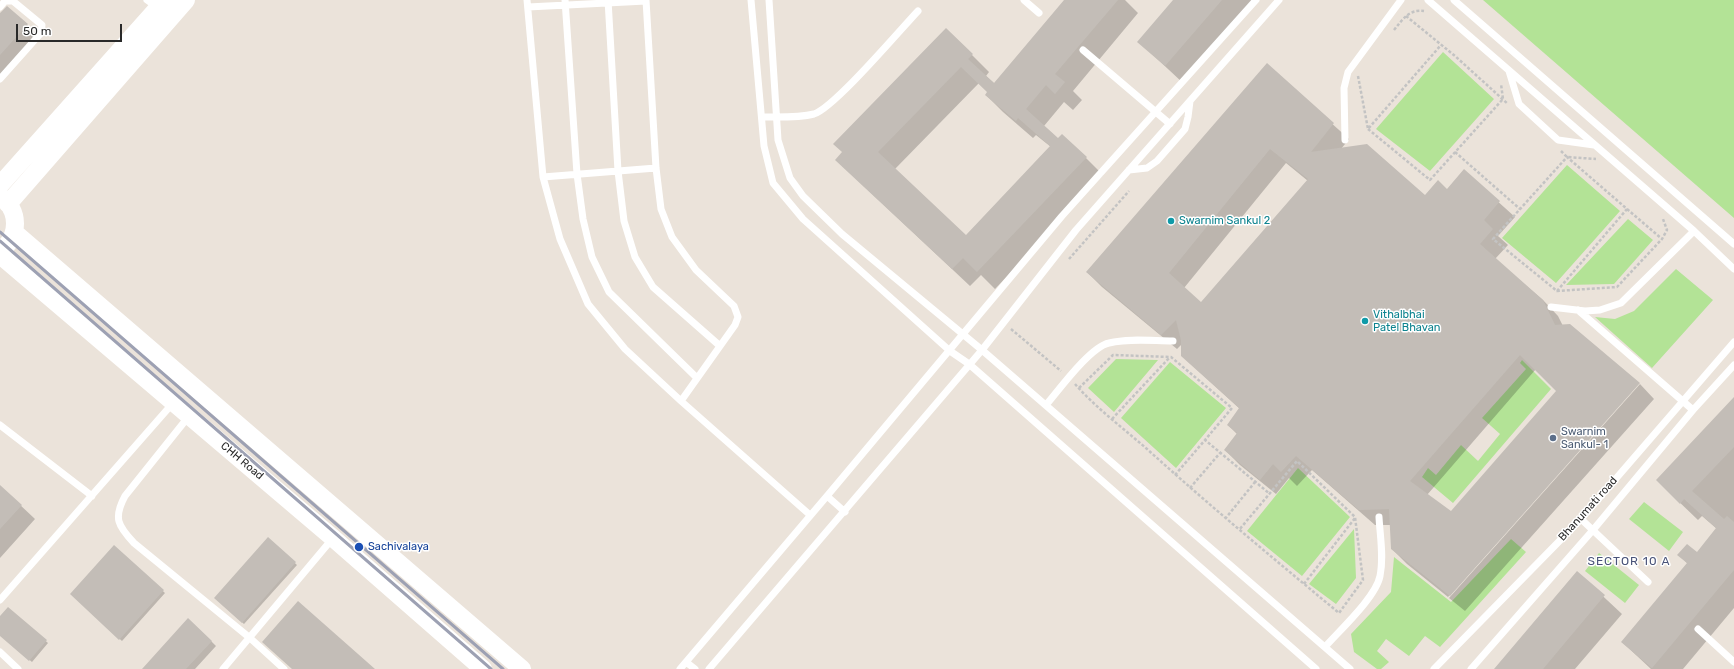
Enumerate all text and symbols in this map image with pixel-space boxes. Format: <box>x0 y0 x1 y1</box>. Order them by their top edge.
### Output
scale bar <box>18 16 124 42</box>
text: 50 m <box>23 24 51 38</box>
place label: Swarnim Sankul 2 <box>1179 214 1270 228</box>
marker: Swarnim Sankul 2 <box>1166 216 1176 226</box>
place label: Vithalbhai Patel Bhavan <box>1373 308 1440 334</box>
marker: Vithalbhai Patel Bhavan <box>1360 316 1370 326</box>
place label: Swarnim Sankul- 1 <box>1561 425 1608 451</box>
marker: Swarnim Sankul- 1 <box>1548 433 1558 443</box>
street label: CHH Road <box>218 439 266 483</box>
street label: Bhanumati road <box>1556 474 1620 544</box>
place label: Sachivalaya <box>368 540 429 554</box>
marker: Sachivalaya <box>353 541 365 553</box>
district label: SECTOR 10 A <box>1587 555 1671 569</box>

